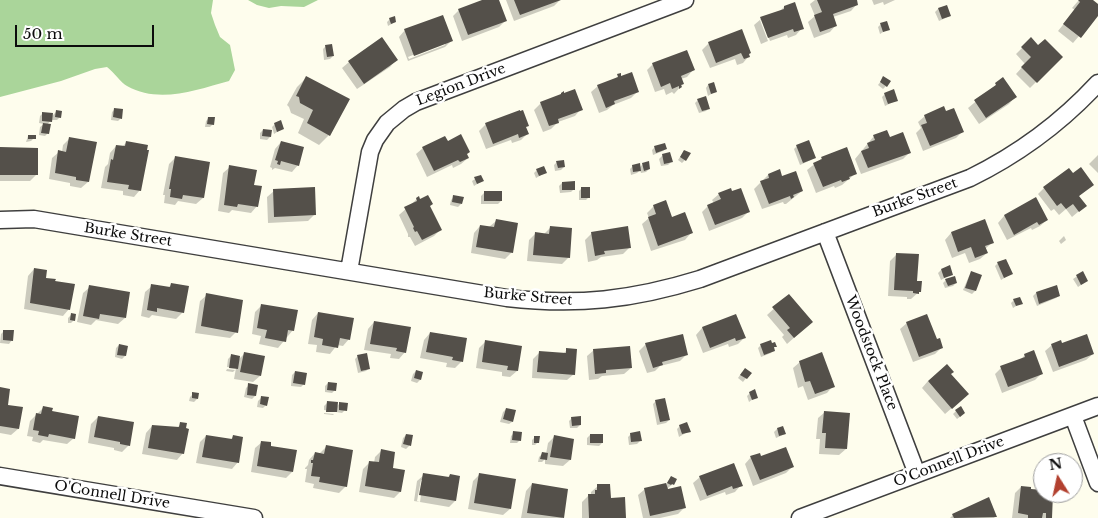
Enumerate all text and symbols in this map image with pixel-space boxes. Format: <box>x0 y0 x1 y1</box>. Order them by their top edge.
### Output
scale bar <box>18 15 156 47</box>
text: 50 m <box>23 24 63 43</box>
street label: Legion Drive <box>414 60 508 110</box>
street label: Burke Street <box>870 175 960 221</box>
street label: Burke Street <box>83 220 173 250</box>
street label: Burke Street <box>483 285 573 309</box>
street label: Woodstock Place <box>841 293 901 413</box>
street label: O'Connell Drive <box>891 433 1007 491</box>
north arrow <box>1033 453 1083 503</box>
text: N <box>1048 454 1064 474</box>
street label: O'Connell Drive <box>53 478 171 512</box>

